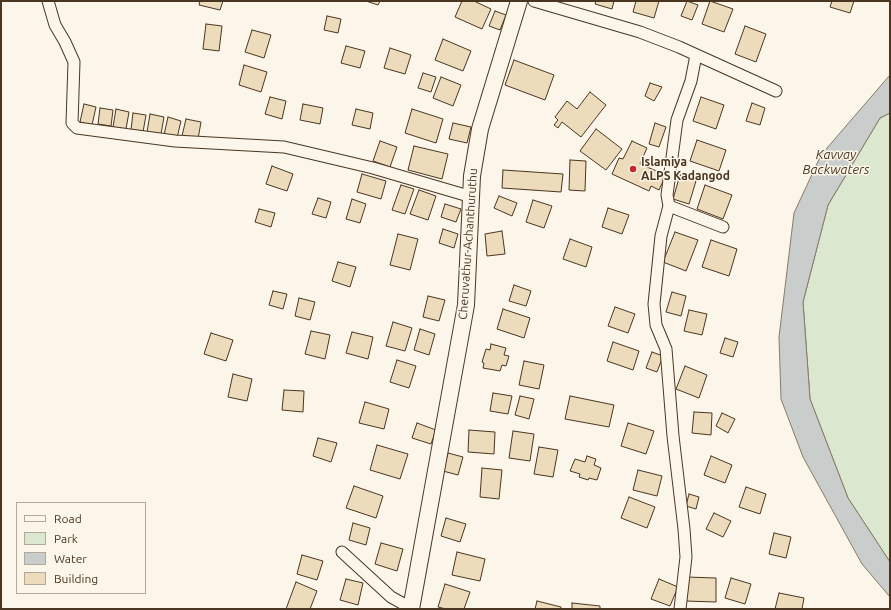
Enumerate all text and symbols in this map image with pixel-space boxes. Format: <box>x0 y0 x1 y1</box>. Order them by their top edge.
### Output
water label: Kavvay Backwaters <box>802 147 870 178</box>
place label: Islamiya ALPS Kadangod <box>641 155 730 183</box>
marker: Islamiya ALPS Kadangod <box>628 164 638 174</box>
street label: Cheruvathur-Achanthuruthu <box>456 168 480 320</box>
legend <box>16 502 146 594</box>
text: Road <box>54 512 82 525</box>
text: Park <box>54 532 78 545</box>
text: Water <box>54 552 87 565</box>
text: Building <box>54 572 98 585</box>

